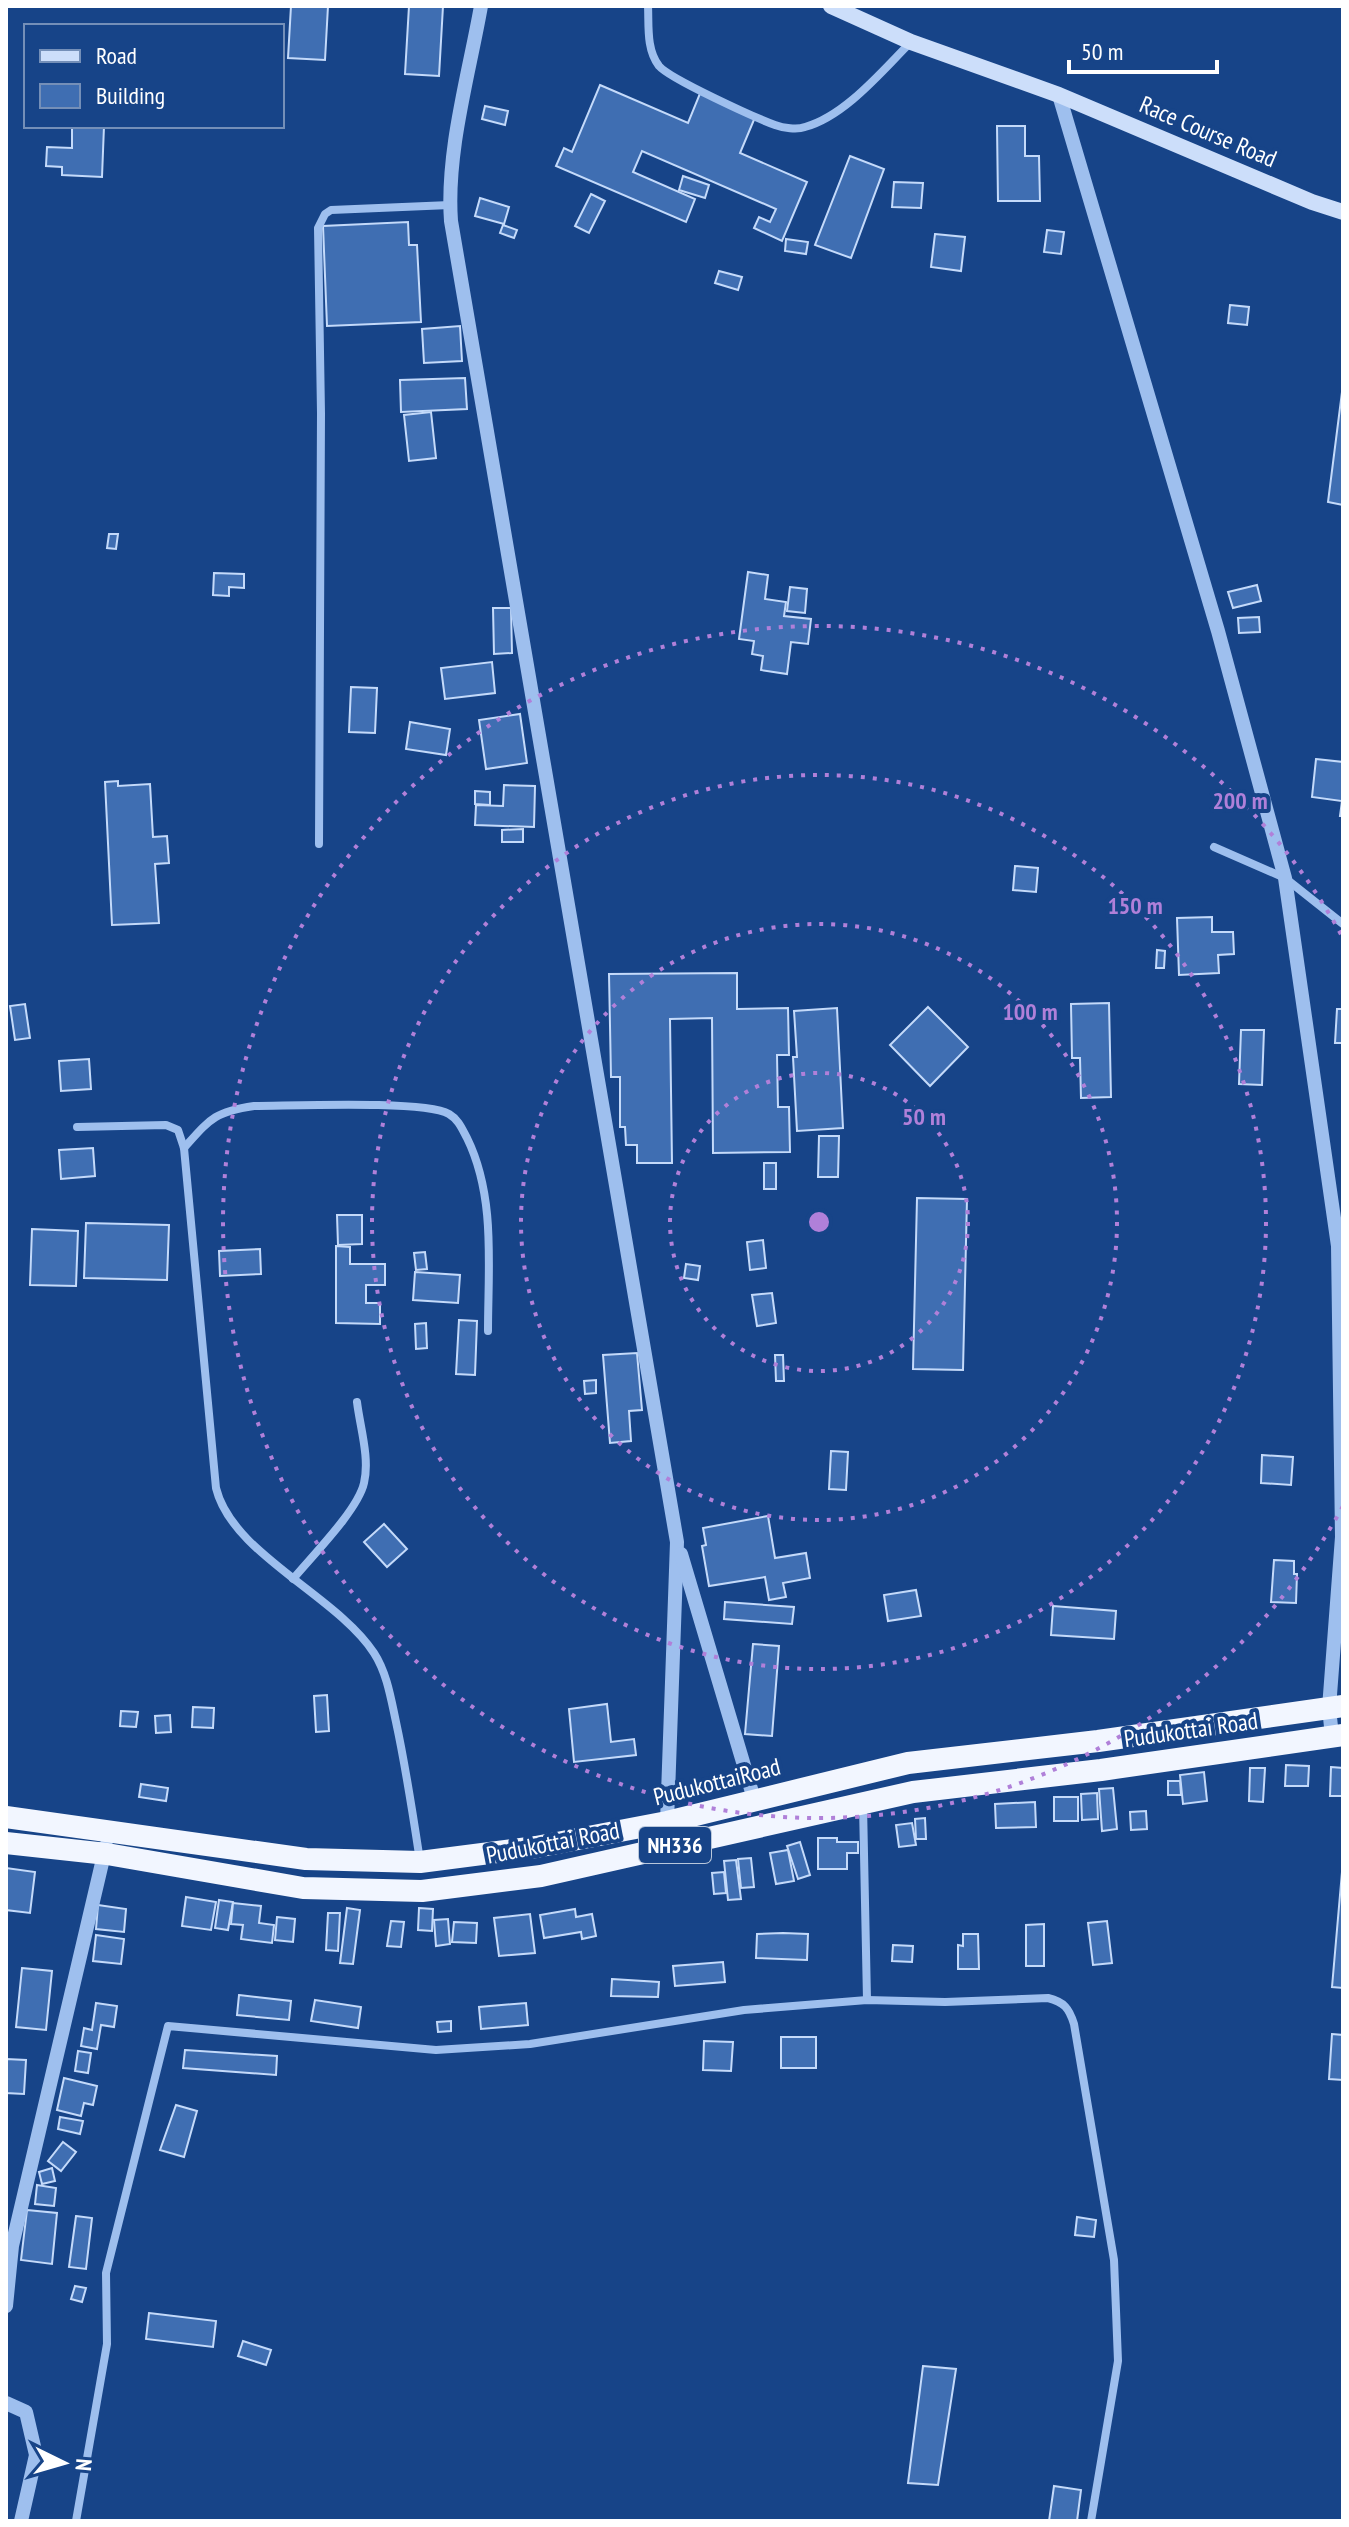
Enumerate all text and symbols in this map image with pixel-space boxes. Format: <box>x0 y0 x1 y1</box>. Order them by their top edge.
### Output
legend <box>24 24 284 128</box>
scale bar <box>1069 24 1217 74</box>
text: 50 m <box>1081 36 1123 67</box>
text: Road <box>96 40 137 71</box>
text: Building <box>96 80 165 111</box>
street label: Race Course Road <box>1135 89 1281 174</box>
text: 200 m <box>1212 785 1268 816</box>
text: 150 m <box>1107 890 1163 921</box>
text: 100 m <box>1002 996 1058 1027</box>
text: 50 m <box>902 1101 946 1132</box>
centre of rings <box>805 1208 833 1236</box>
street label: Pudukottai Road <box>1122 1705 1260 1754</box>
street label: PudukottaiRoad <box>650 1751 784 1812</box>
street label: Pudukottai Road <box>484 1814 622 1871</box>
road number: NH336 <box>639 1827 711 1863</box>
north arrow <box>24 2423 104 2503</box>
text: N <box>69 2458 98 2472</box>

